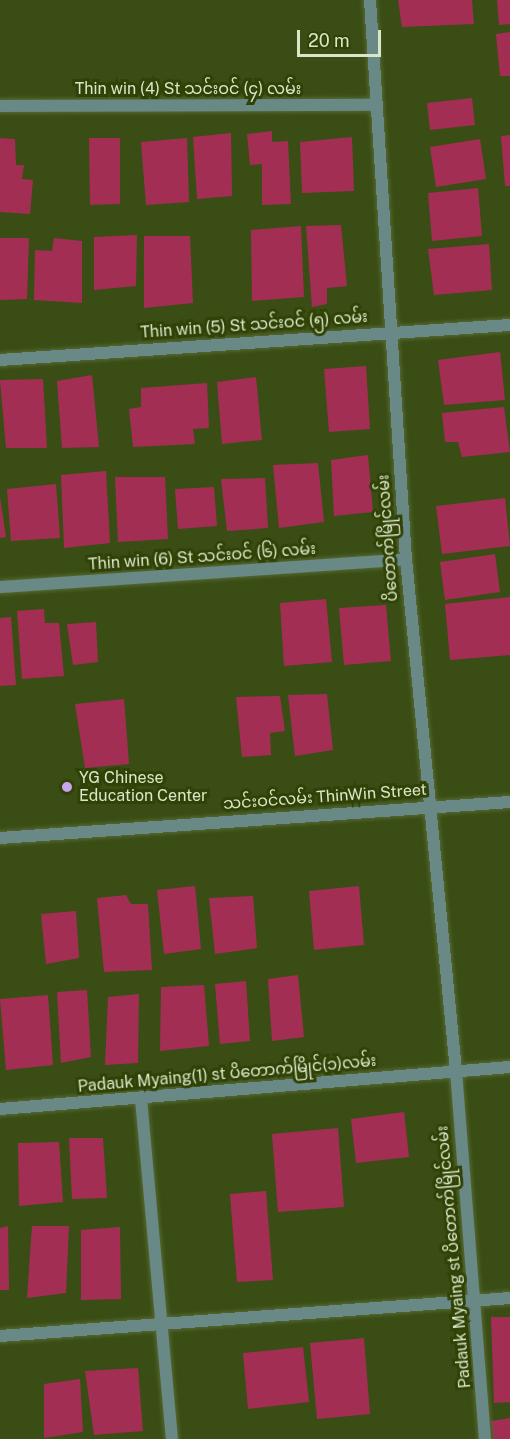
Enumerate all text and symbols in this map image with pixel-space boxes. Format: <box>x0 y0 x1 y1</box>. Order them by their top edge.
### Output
scale bar <box>300 18 384 56</box>
text: 20 m <box>308 30 350 51</box>
street label: Thin win (4) St သင်းဝင် (၄) လမ်း <box>75 79 301 99</box>
street label: Thin win (5) St သင်းဝင် (၅) လမ်း <box>140 307 368 343</box>
street label: ပိတောက်မြိုင်လမ်း <box>374 474 402 602</box>
street label: Thin win (6) St သင်းဝင် (၆) လမ်း <box>87 539 317 575</box>
place label: YG Chinese Education Center <box>79 768 207 806</box>
marker: YG Chinese Education Center <box>60 780 74 794</box>
street label: သင်းဝင်လမ်း ThinWin Street <box>223 780 427 814</box>
street label: Padauk Myaing(1) st ပိတောက်မြိုင်(၁)လမ်း <box>77 1051 377 1097</box>
street label: Padauk Myaing st ပိတောက်မြိုင်လမ်း <box>433 1125 475 1389</box>

